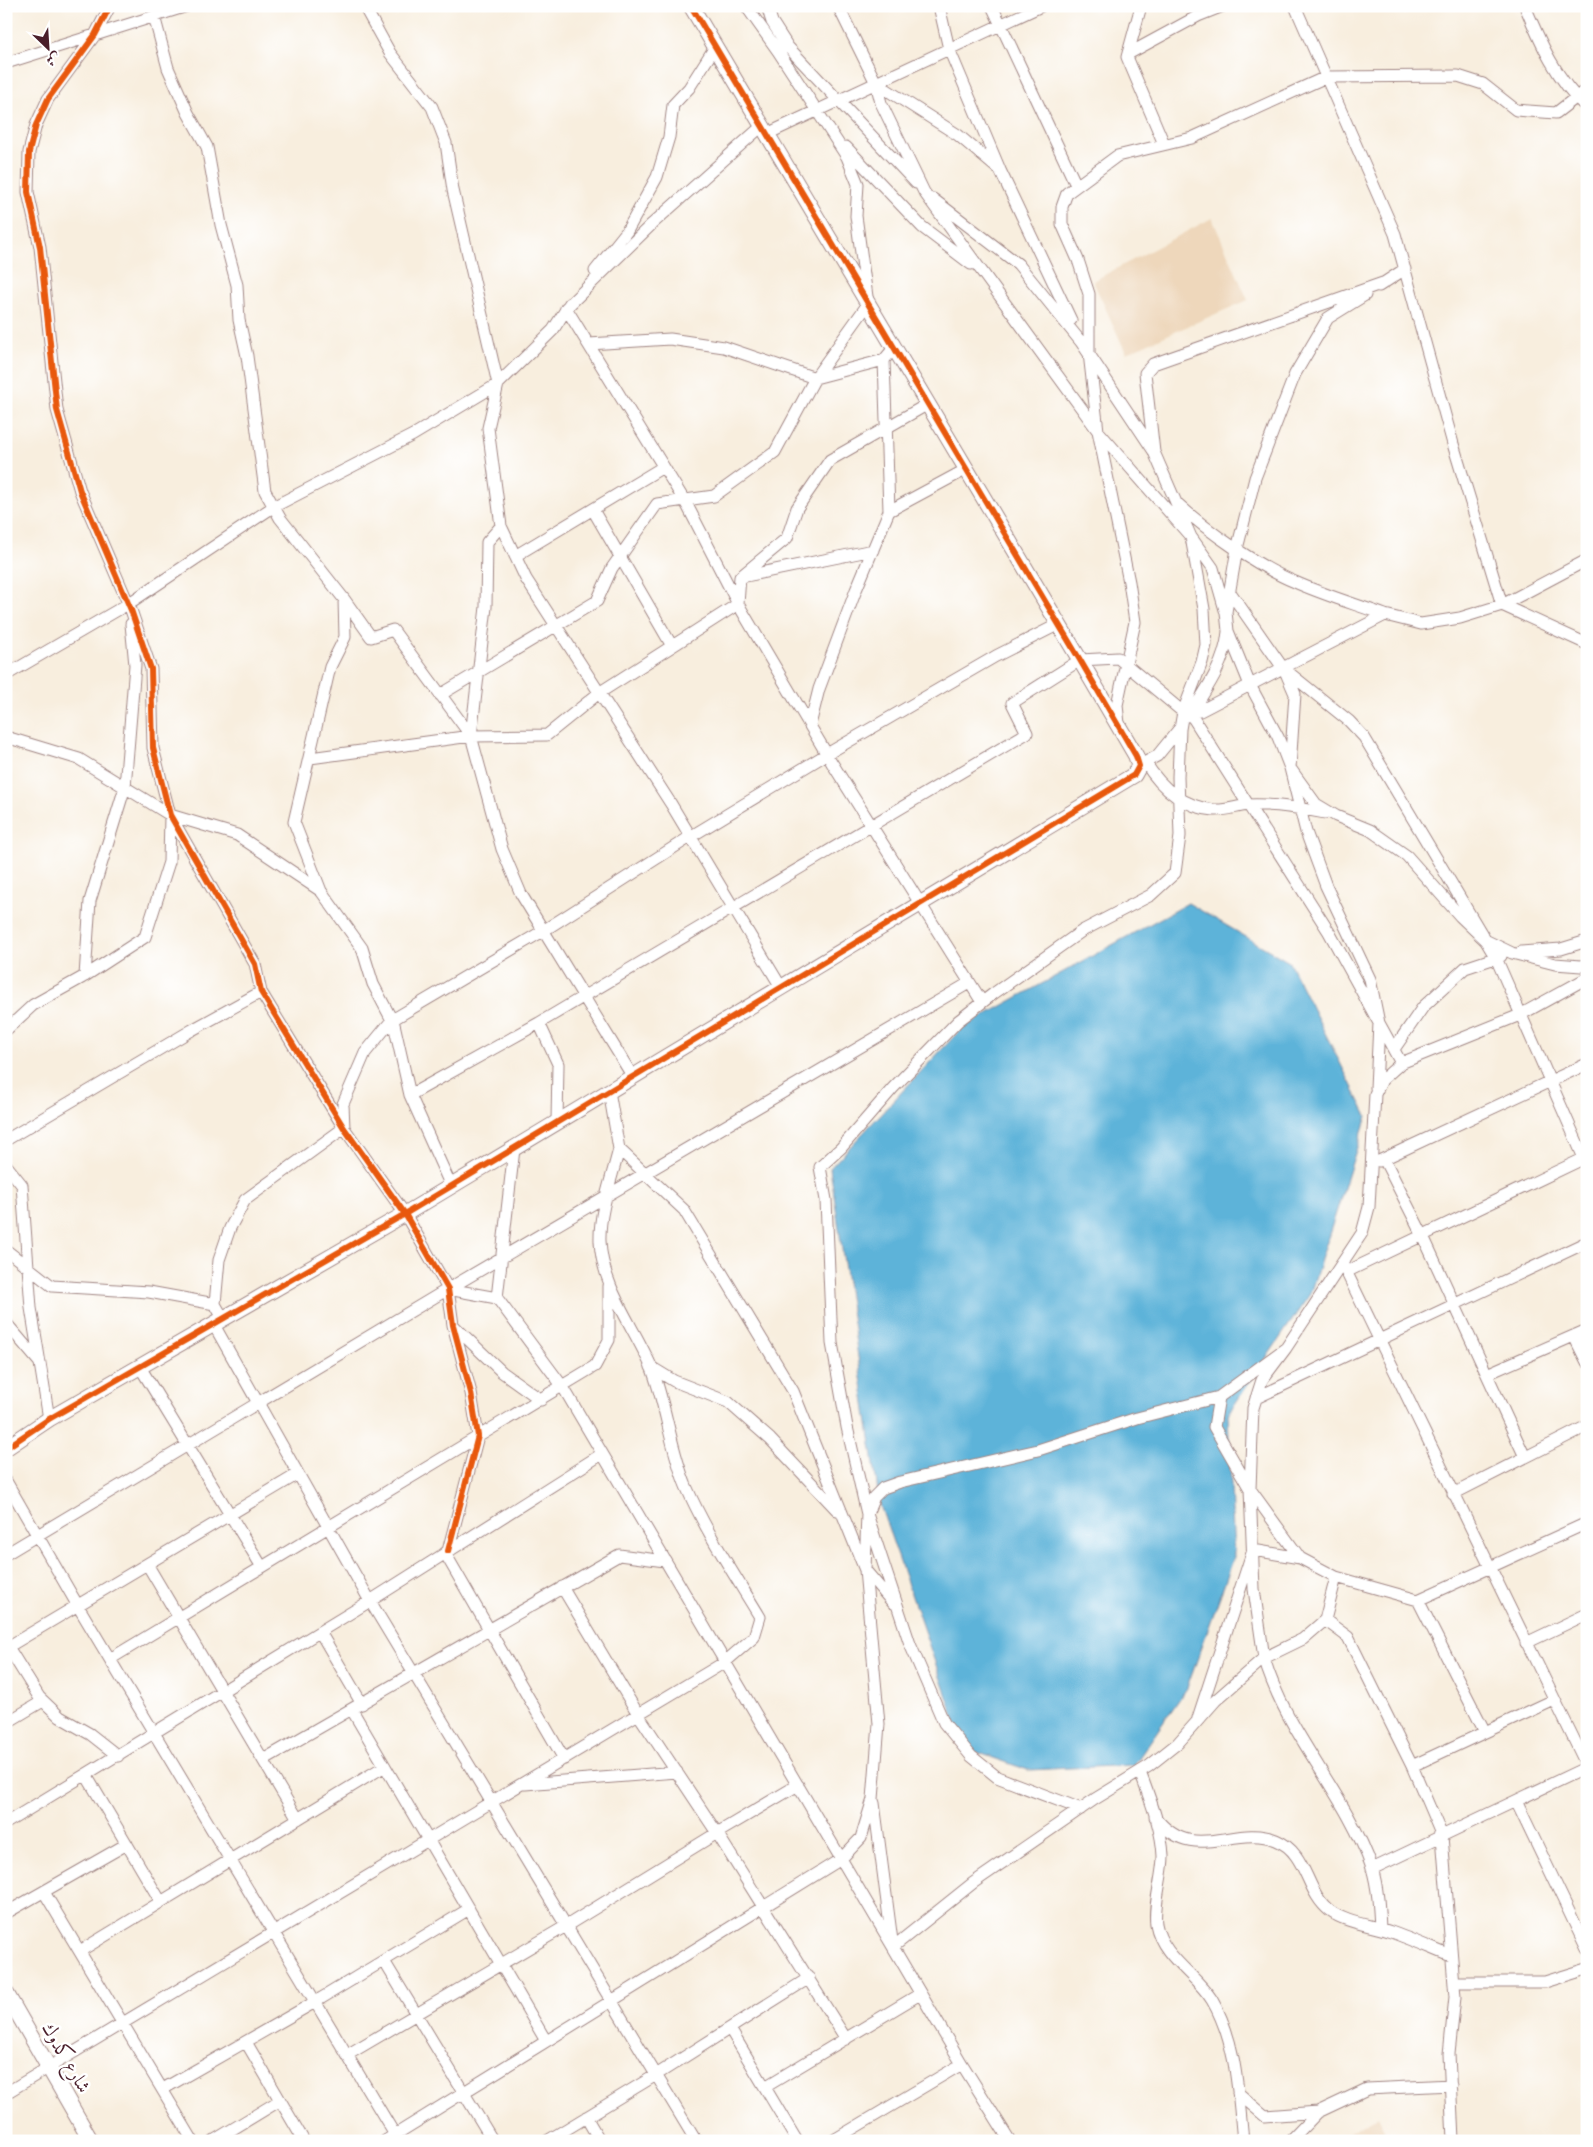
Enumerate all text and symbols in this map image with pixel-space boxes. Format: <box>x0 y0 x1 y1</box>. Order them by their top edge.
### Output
north arrow <box>22 22 72 72</box>
text: ش <box>42 46 63 70</box>
street label: شارع كدوك <box>34 2018 96 2099</box>

